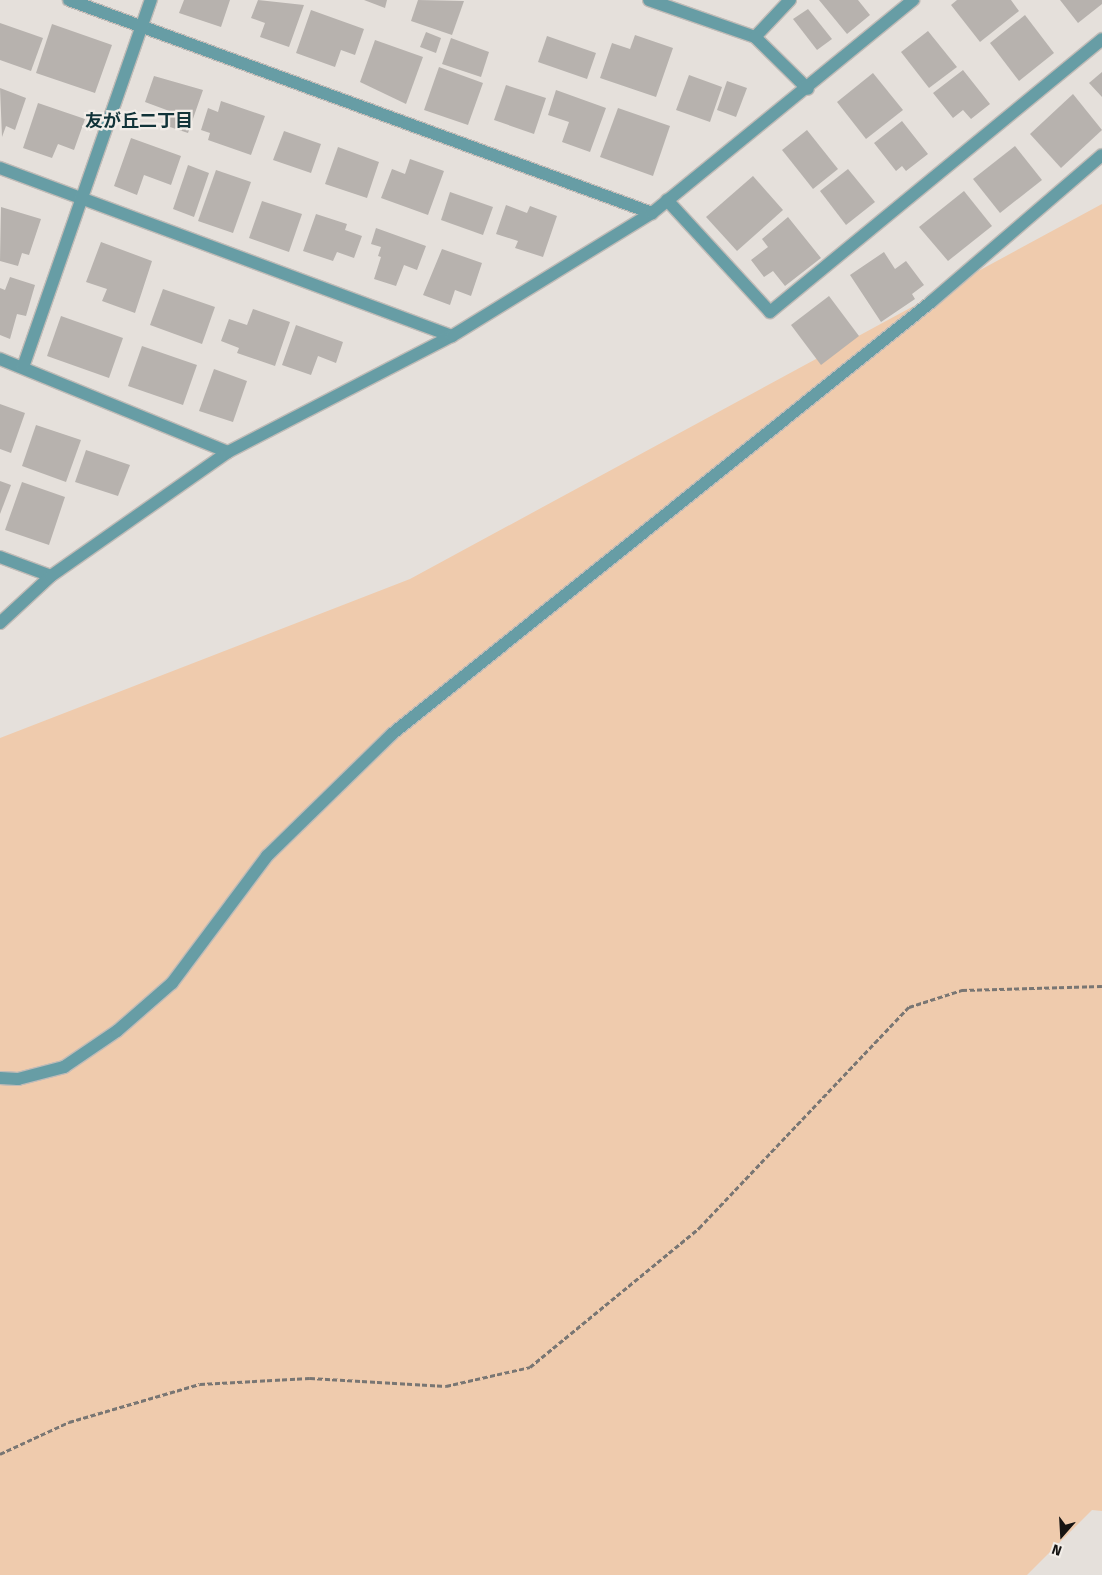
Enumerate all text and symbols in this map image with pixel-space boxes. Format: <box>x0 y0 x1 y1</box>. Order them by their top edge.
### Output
district label: 友が丘二丁目 <box>85 110 193 132</box>
north arrow <box>1037 1510 1087 1560</box>
text: N <box>1050 1540 1064 1559</box>

